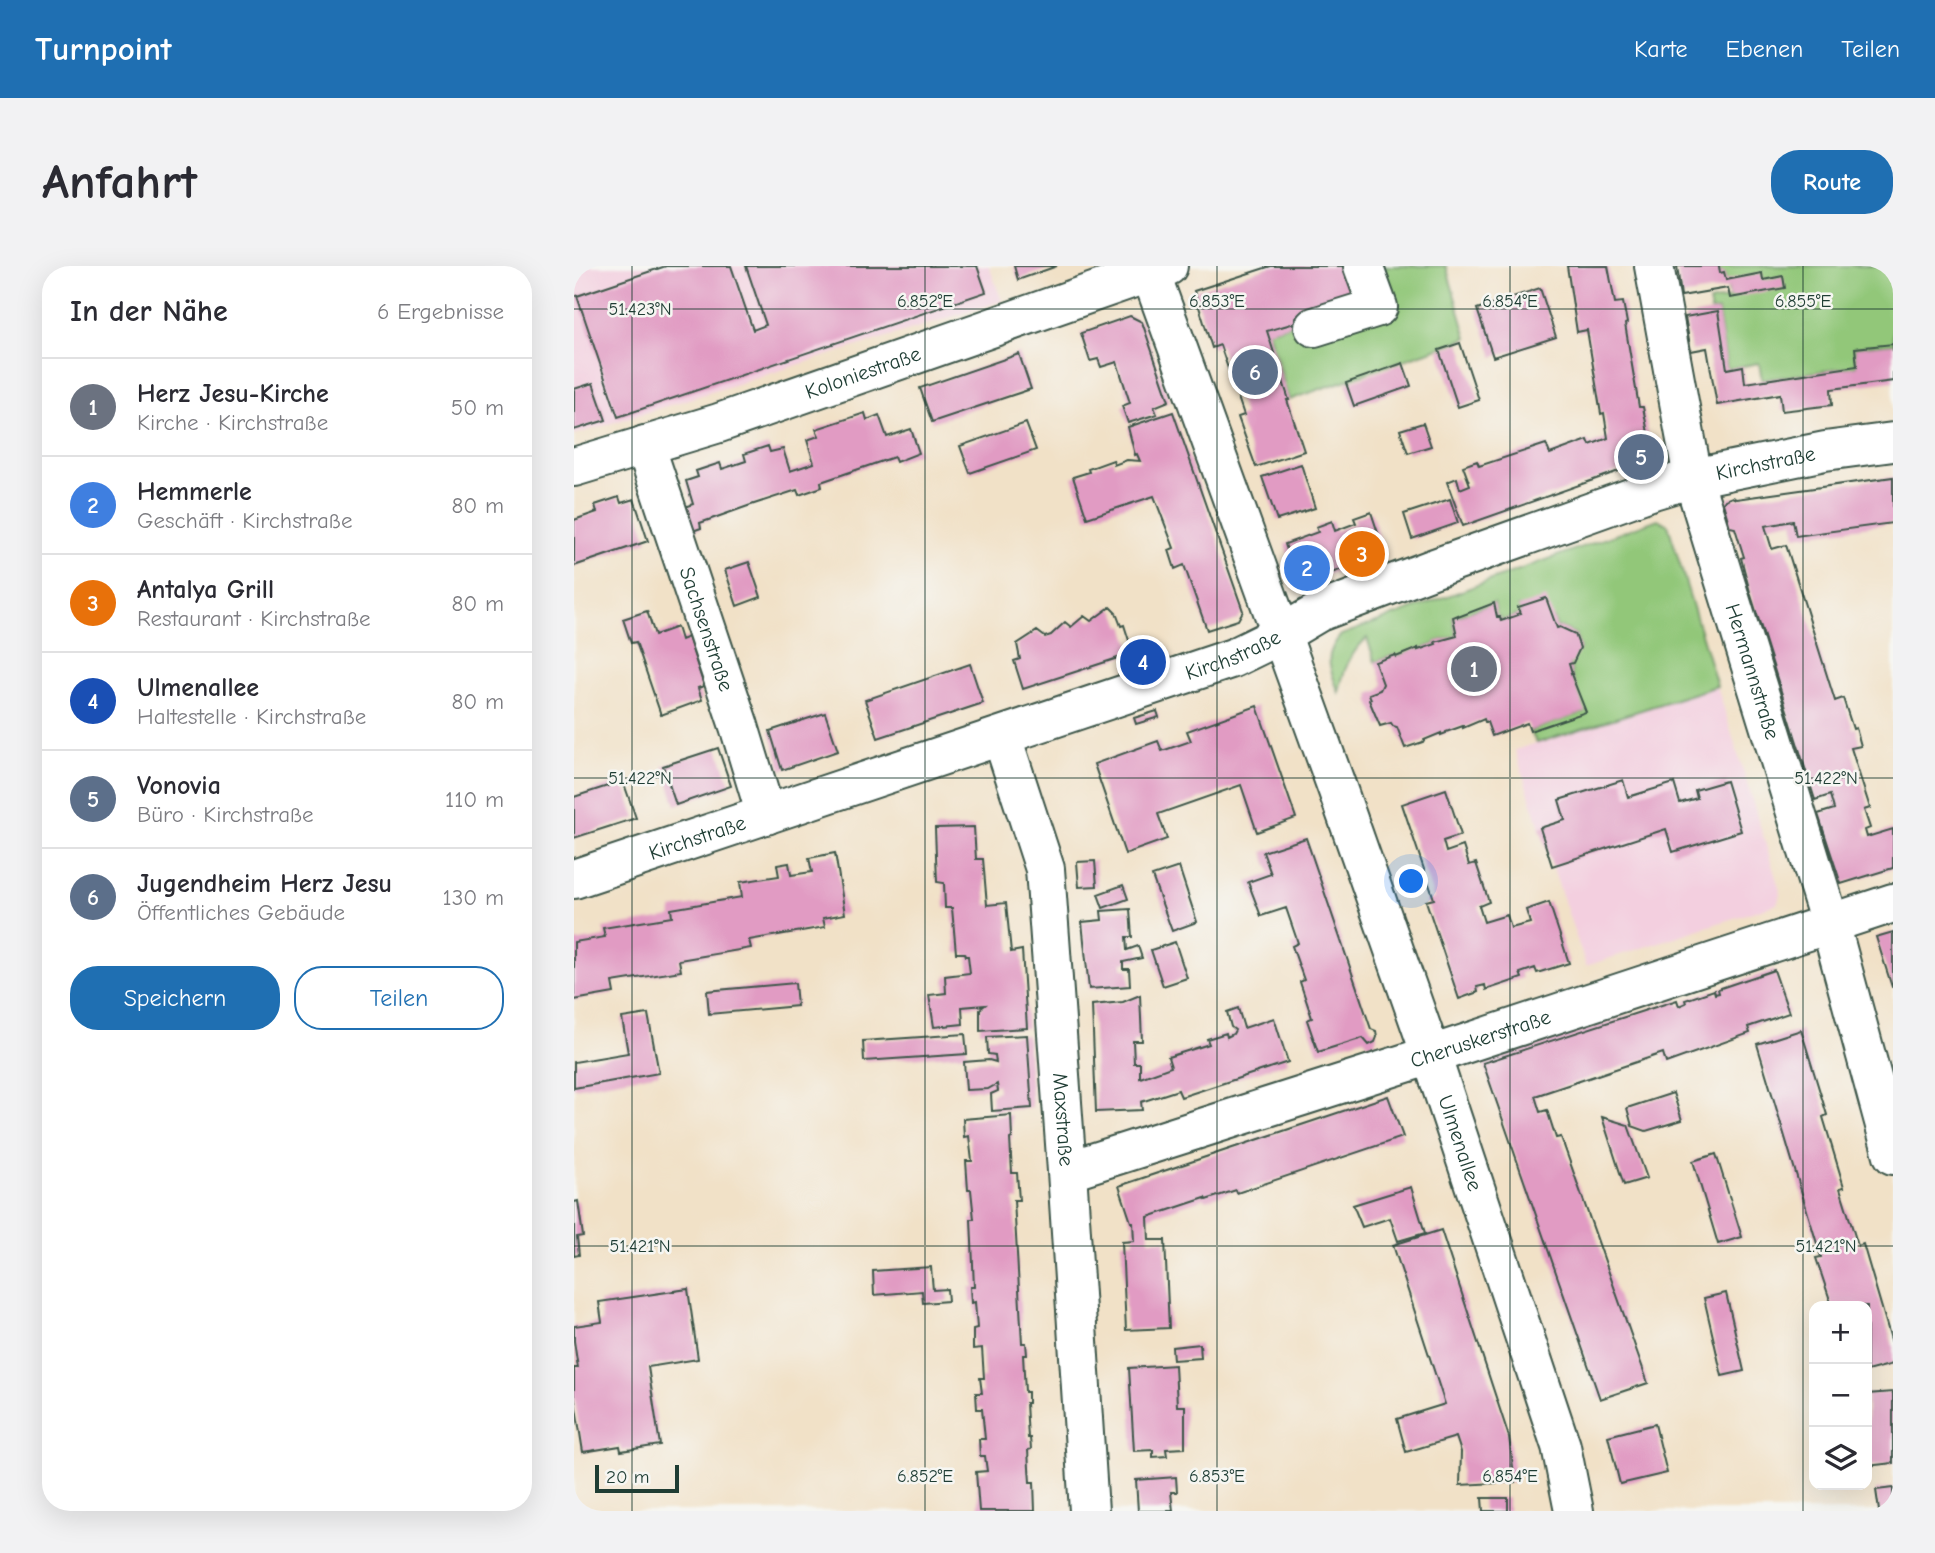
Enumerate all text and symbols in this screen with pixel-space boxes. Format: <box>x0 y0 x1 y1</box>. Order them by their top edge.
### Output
text: Turnpoint <box>35 30 172 68</box>
text: Karte <box>1634 35 1687 63</box>
text: Ebenen <box>1725 35 1803 63</box>
text: Teilen <box>1841 35 1900 63</box>
button: Route <box>1771 150 1893 214</box>
text: Anfahrt <box>42 154 197 210</box>
text: 6.852°E <box>897 291 953 312</box>
text: 6.853°E <box>1189 291 1245 312</box>
text: 6.854°E <box>1482 291 1538 312</box>
text: 6.855°E <box>1775 291 1831 312</box>
text: In der Nähe <box>70 294 228 329</box>
text: 6 Ergebnisse <box>377 298 504 325</box>
text: 51.423°N <box>608 299 672 320</box>
street label: Koloniestraße <box>802 341 924 404</box>
pin: 6 <box>1232 346 1278 398</box>
text: Herz Jesu-Kirche <box>137 379 329 409</box>
text: 1 <box>88 394 98 421</box>
text: 50 m <box>451 394 504 421</box>
text: Kirche · Kirchstraße <box>137 409 328 436</box>
pin: 5 <box>1618 431 1664 483</box>
street label: Kirchstraße <box>1714 441 1817 485</box>
text: Hemmerle <box>137 477 252 507</box>
text: 2 <box>87 492 99 519</box>
text: 80 m <box>451 492 504 519</box>
text: Geschäft · Kirchstraße <box>137 507 352 534</box>
pin: 3 <box>1339 528 1385 580</box>
pin: 2 <box>1284 542 1330 594</box>
street label: Sachsenstraße <box>675 564 739 694</box>
text: Antalya Grill <box>137 575 274 605</box>
text: 3 <box>87 590 99 617</box>
text: 80 m <box>451 590 504 617</box>
street label: Hermannstraße <box>1720 601 1785 742</box>
text: Restaurant · Kirchstraße <box>137 605 371 632</box>
street label: Kirchstraße <box>1182 625 1284 685</box>
pin: 4 <box>1120 636 1166 688</box>
pin: 1 <box>1451 643 1497 695</box>
text: Ulmenallee <box>137 673 259 703</box>
text: 4 <box>88 688 98 715</box>
text: 80 m <box>451 688 504 715</box>
text: Haltestelle · Kirchstraße <box>137 703 366 730</box>
text: 51.422°N <box>608 768 672 789</box>
text: 51.422°N <box>1794 768 1858 789</box>
text: Vonovia <box>137 771 221 801</box>
text: 5 <box>87 786 99 813</box>
text: 110 m <box>445 786 504 813</box>
text: Büro · Kirchstraße <box>137 801 314 828</box>
street label: Kirchstraße <box>646 810 749 865</box>
your location <box>1394 864 1428 898</box>
text: Jugendheim Herz Jesu <box>137 869 392 899</box>
text: 6 <box>87 884 99 911</box>
text: 130 m <box>443 884 504 911</box>
text: Öffentliches Gebäude <box>137 899 345 926</box>
button: Speichern <box>70 966 280 1030</box>
button: Teilen <box>294 966 504 1030</box>
street label: Cheruskerstraße <box>1407 1005 1554 1073</box>
street label: Maxstraße <box>1048 1072 1079 1167</box>
street label: Ulmenallee <box>1433 1092 1487 1194</box>
text: 51.421°N <box>609 1236 671 1257</box>
text: 51.421°N <box>1795 1236 1857 1257</box>
map controls <box>1809 1301 1872 1490</box>
button: + <box>1809 1301 1872 1364</box>
button: − <box>1809 1364 1872 1427</box>
button: layers <box>1809 1427 1872 1490</box>
scale bar <box>595 1462 679 1494</box>
text: 20 m <box>606 1466 650 1488</box>
text: 6.852°E <box>897 1466 953 1487</box>
text: 6.853°E <box>1189 1466 1245 1487</box>
text: 6.854°E <box>1482 1466 1538 1487</box>

